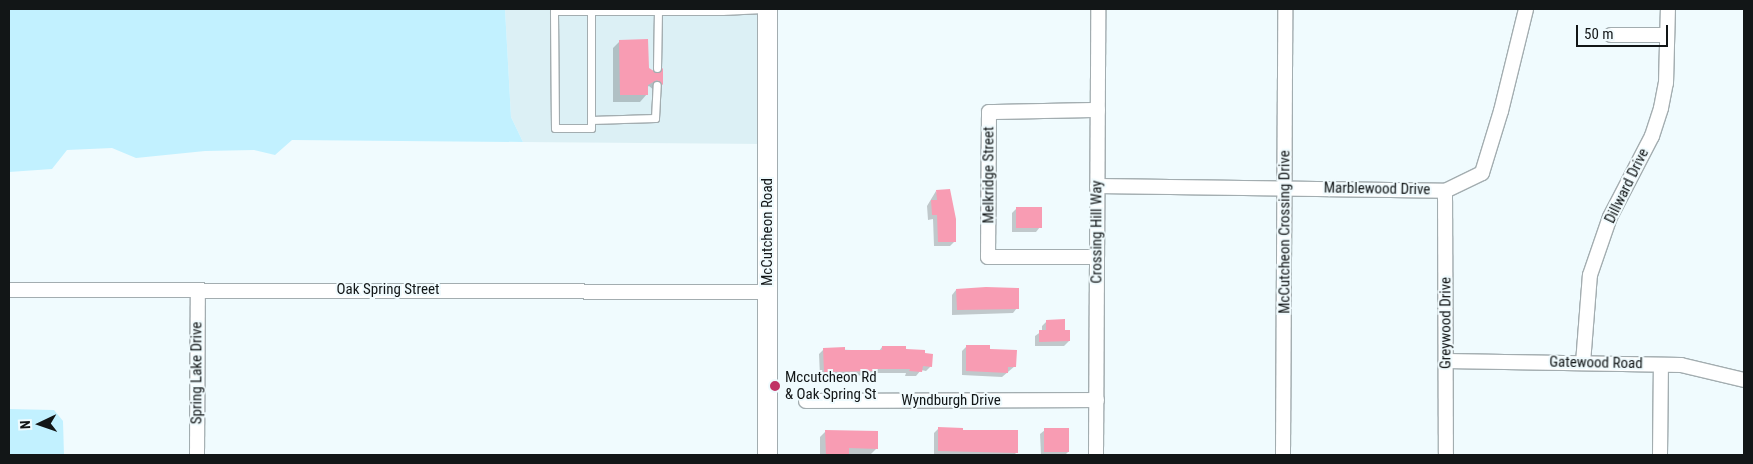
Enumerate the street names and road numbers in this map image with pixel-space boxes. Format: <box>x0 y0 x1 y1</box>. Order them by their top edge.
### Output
street label: Melkridge Street <box>980 126 998 224</box>
street label: Dillward Drive <box>1601 146 1653 226</box>
street label: McCutcheon Crossing Drive <box>1276 150 1294 314</box>
street label: McCutcheon Road <box>759 178 777 286</box>
street label: Marblewood Drive <box>1324 179 1430 199</box>
street label: Crossing Hill Way <box>1088 180 1106 284</box>
street label: Greywood Drive <box>1437 277 1455 369</box>
street label: Oak Spring Street <box>337 281 439 299</box>
street label: Spring Lake Drive <box>188 322 206 424</box>
street label: Gatewood Road <box>1549 353 1643 373</box>
street label: Wyndburgh Drive <box>901 392 1001 410</box>

